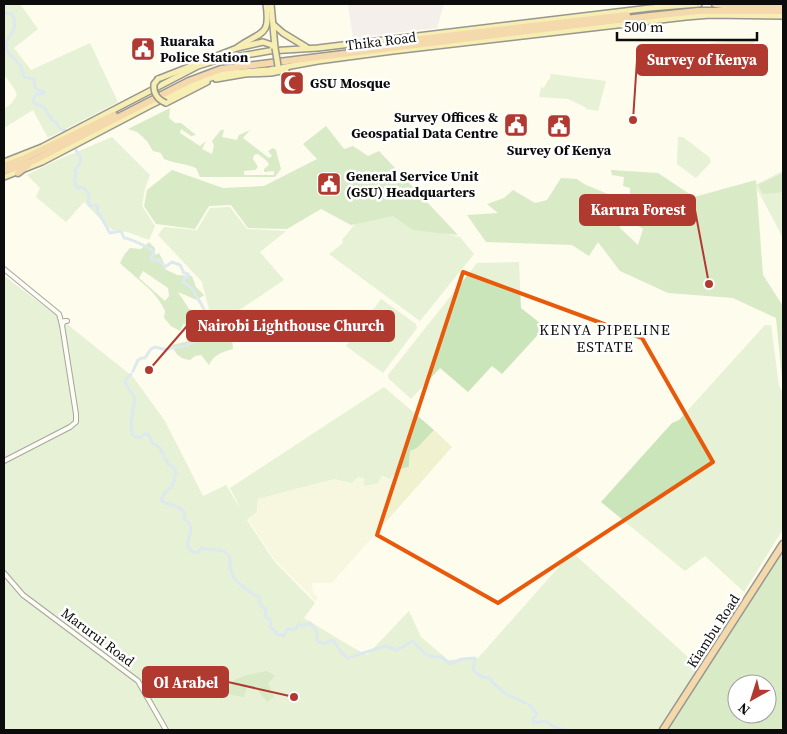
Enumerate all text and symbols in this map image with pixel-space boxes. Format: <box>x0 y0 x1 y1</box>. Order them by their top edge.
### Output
scale bar <box>617 10 757 42</box>
text: 500 m <box>624 16 664 37</box>
street label: Thika Road <box>345 27 417 55</box>
place label: Ruaraka Police Station <box>160 31 249 67</box>
public building icon: Ruaraka Police Station <box>130 36 156 62</box>
callout: Survey of Kenya <box>637 45 767 75</box>
text: Survey of Kenya <box>647 49 758 70</box>
mosque icon: GSU Mosque <box>279 70 305 96</box>
place label: GSU Mosque <box>310 73 390 93</box>
place label: Survey Offices & Geospatial Data Centre <box>351 107 498 143</box>
public building icon: Survey Offices & Geospatial Data Centre <box>503 112 529 138</box>
public building icon: Survey Of Kenya <box>546 113 572 139</box>
place label: Survey Of Kenya <box>507 140 612 160</box>
place label: General Service Unit (GSU) Headquarters <box>346 166 479 202</box>
public building icon: General Service Unit (GSU) Headquarters <box>316 171 342 197</box>
callout: Karura Forest <box>580 195 695 225</box>
text: Karura Forest <box>590 199 686 220</box>
callout: Nairobi Lighthouse Church <box>187 311 394 341</box>
text: Nairobi Lighthouse Church <box>198 315 385 336</box>
district label: KENYA PIPELINE ESTATE <box>539 319 671 357</box>
street label: Kiambu Road <box>682 590 744 672</box>
street label: Marurui Road <box>57 603 139 671</box>
callout: Ol Arabel <box>143 667 228 697</box>
text: Ol Arabel <box>154 672 219 693</box>
north arrow <box>727 674 777 724</box>
text: N <box>734 698 754 720</box>

